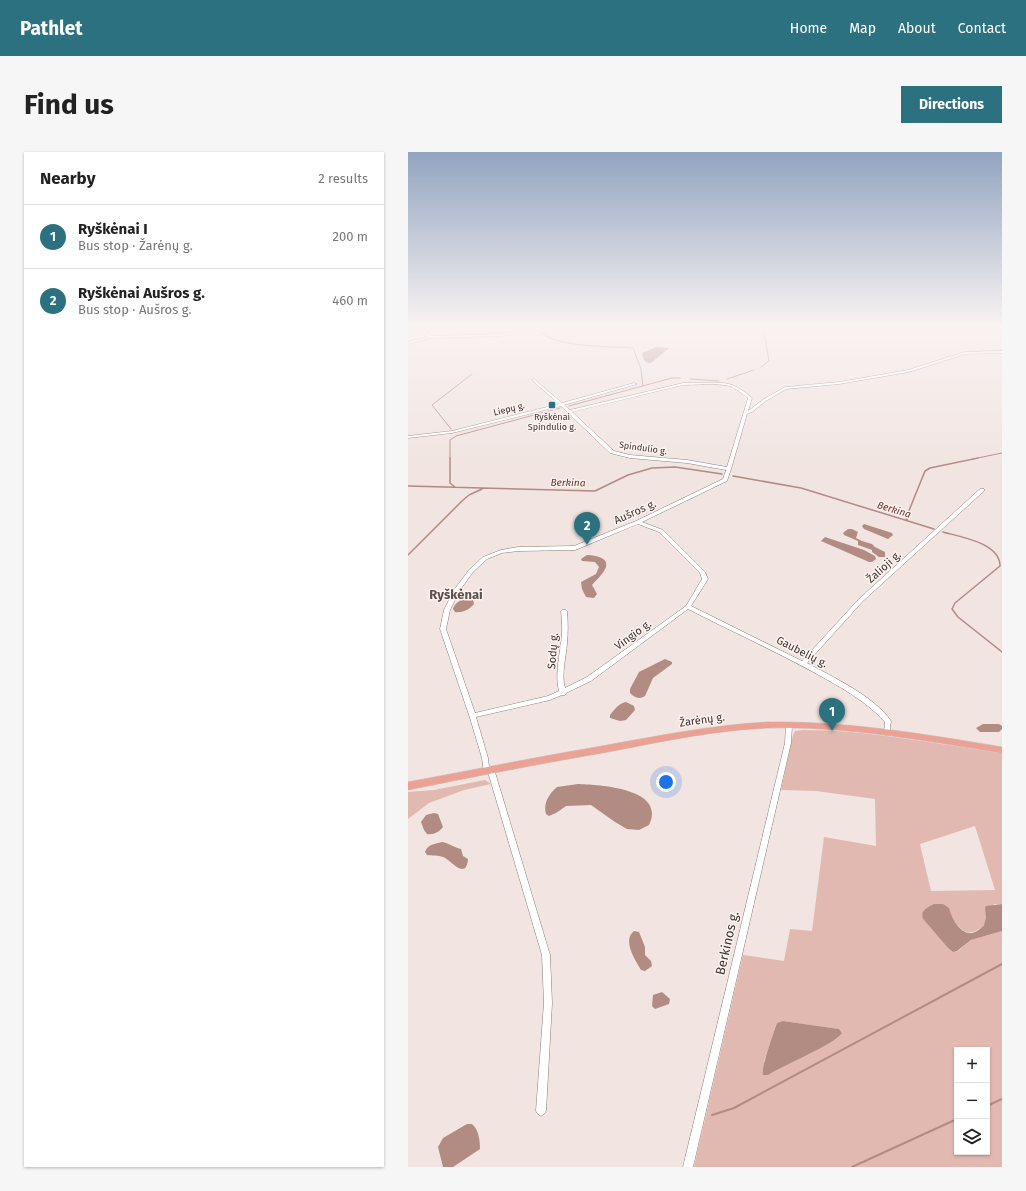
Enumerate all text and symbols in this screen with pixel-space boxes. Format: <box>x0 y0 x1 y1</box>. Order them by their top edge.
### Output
text: Pathlet <box>20 17 83 40</box>
text: Home <box>790 20 827 37</box>
text: Map <box>849 20 876 37</box>
text: About <box>898 20 936 37</box>
text: Contact <box>958 20 1006 37</box>
button: Directions <box>901 86 1002 123</box>
text: Find us <box>24 88 114 121</box>
text: Nearby <box>40 168 95 189</box>
text: 2 results <box>318 171 368 186</box>
text: Ryškėnai I <box>78 220 148 238</box>
text: 1 <box>50 229 56 244</box>
text: 200 m <box>332 229 368 244</box>
text: Bus stop · Žarėnų g. <box>78 238 193 253</box>
text: Ryškėnai Aušros g. <box>78 284 205 302</box>
text: 2 <box>50 293 56 308</box>
text: 460 m <box>332 293 368 308</box>
text: Bus stop · Aušros g. <box>78 302 192 317</box>
street label: Liepų g. <box>492 400 526 418</box>
marker: Ryškėnai Spindulio g. <box>547 400 557 410</box>
place label: Ryškėnai Spindulio g. <box>528 412 576 432</box>
street label: Spindulio g. <box>618 440 668 456</box>
water label: Berkina <box>551 477 586 489</box>
street label: Aušros g. <box>612 497 658 527</box>
water label: Berkina <box>876 499 913 521</box>
pin: 2 <box>574 512 600 545</box>
street label: Žalioji g. <box>863 547 904 586</box>
district label: Ryškėnai <box>429 587 483 602</box>
street label: Vingio g. <box>612 617 654 653</box>
street label: Sodų g. <box>545 632 561 670</box>
street label: Gaubelių g. <box>774 634 830 671</box>
pin: 1 <box>819 698 845 731</box>
street label: Žarėnų g. <box>678 709 726 730</box>
your location <box>656 772 676 792</box>
street label: Berkinos g. <box>712 910 742 976</box>
map controls <box>954 1047 990 1155</box>
button: + <box>954 1047 990 1083</box>
button: − <box>954 1083 990 1119</box>
button: layers <box>954 1119 990 1155</box>

